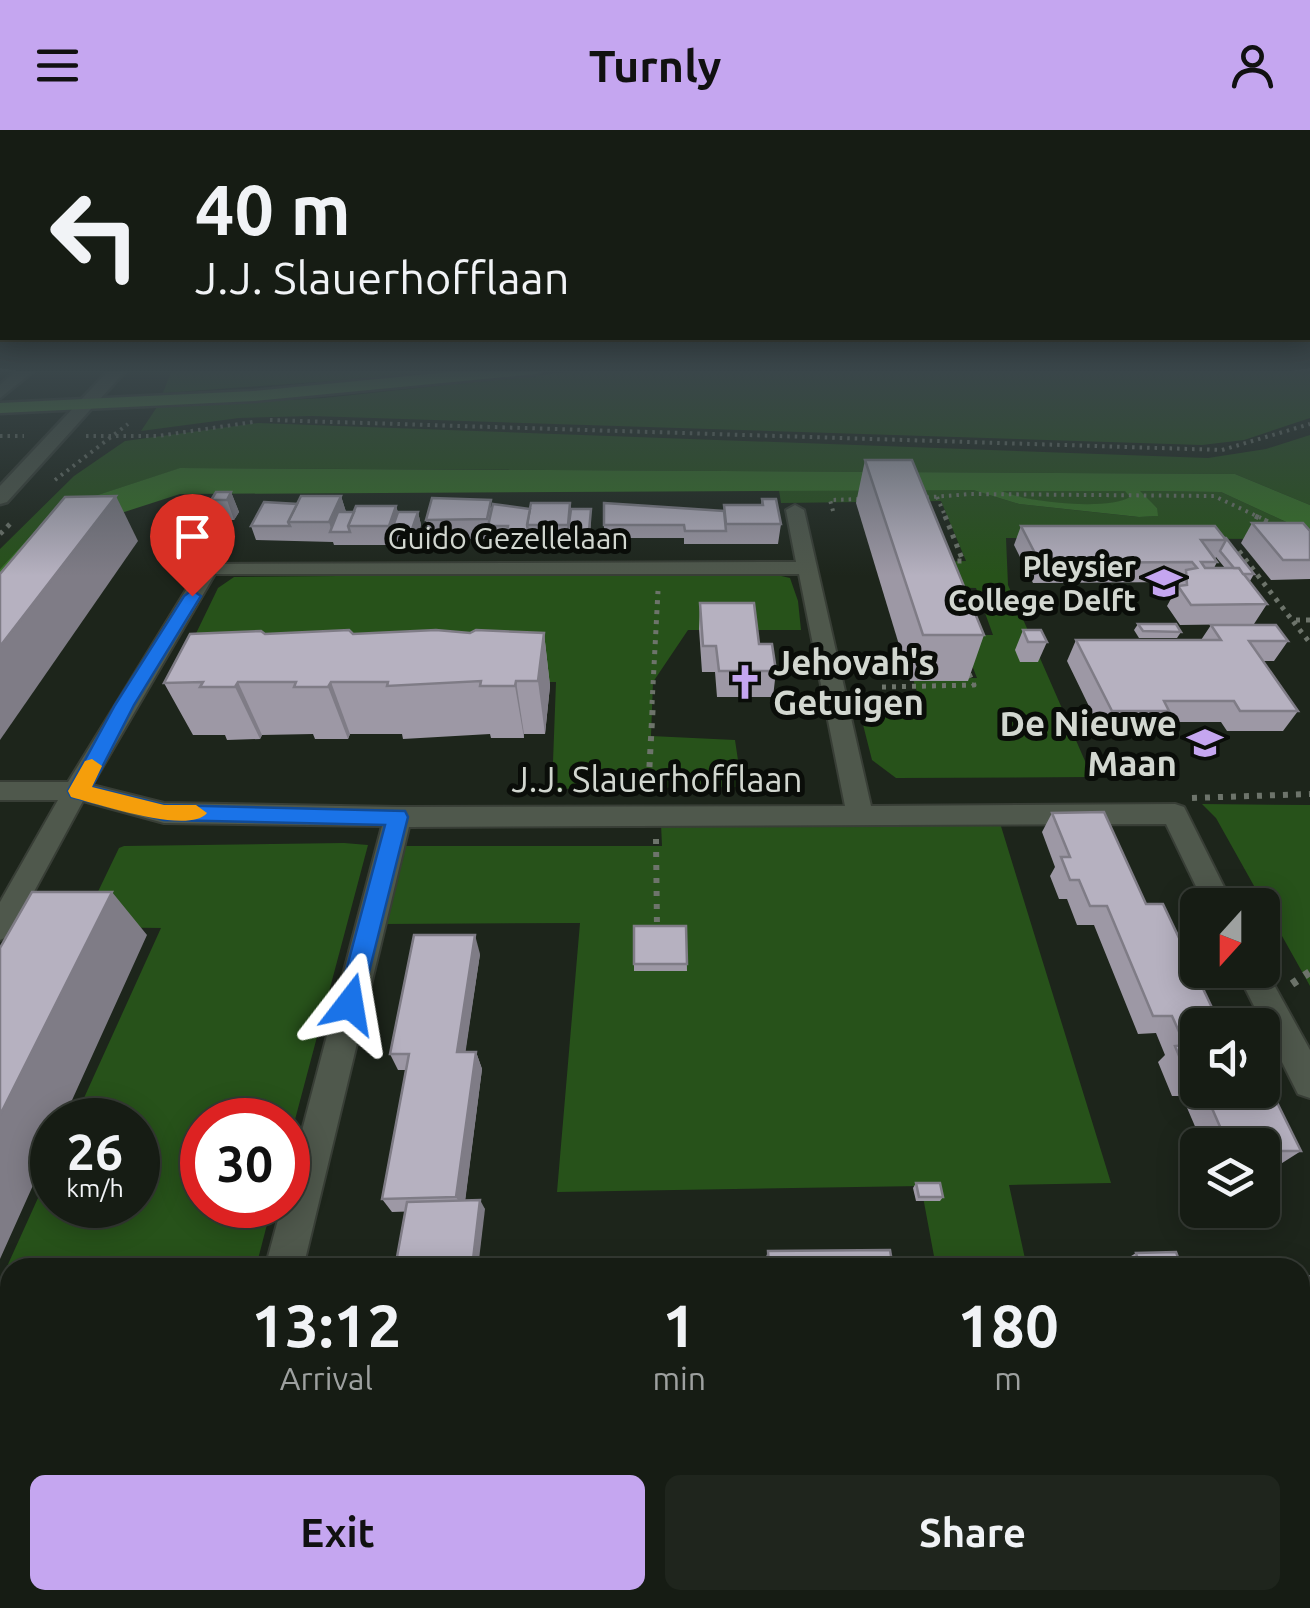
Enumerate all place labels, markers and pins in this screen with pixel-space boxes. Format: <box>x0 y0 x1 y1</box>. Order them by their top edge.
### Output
pin <box>150 494 235 597</box>
place label: Pleysier College Delft <box>948 549 1137 617</box>
school or university icon: Pleysier College Delft <box>1145 564 1183 602</box>
place label: Jehovah's Getuigen <box>773 642 935 722</box>
church icon: Jehovah's Getuigen <box>726 663 764 701</box>
place label: De Nieuwe Maan <box>1000 703 1177 783</box>
school or university icon: De Nieuwe Maan <box>1186 724 1224 762</box>

